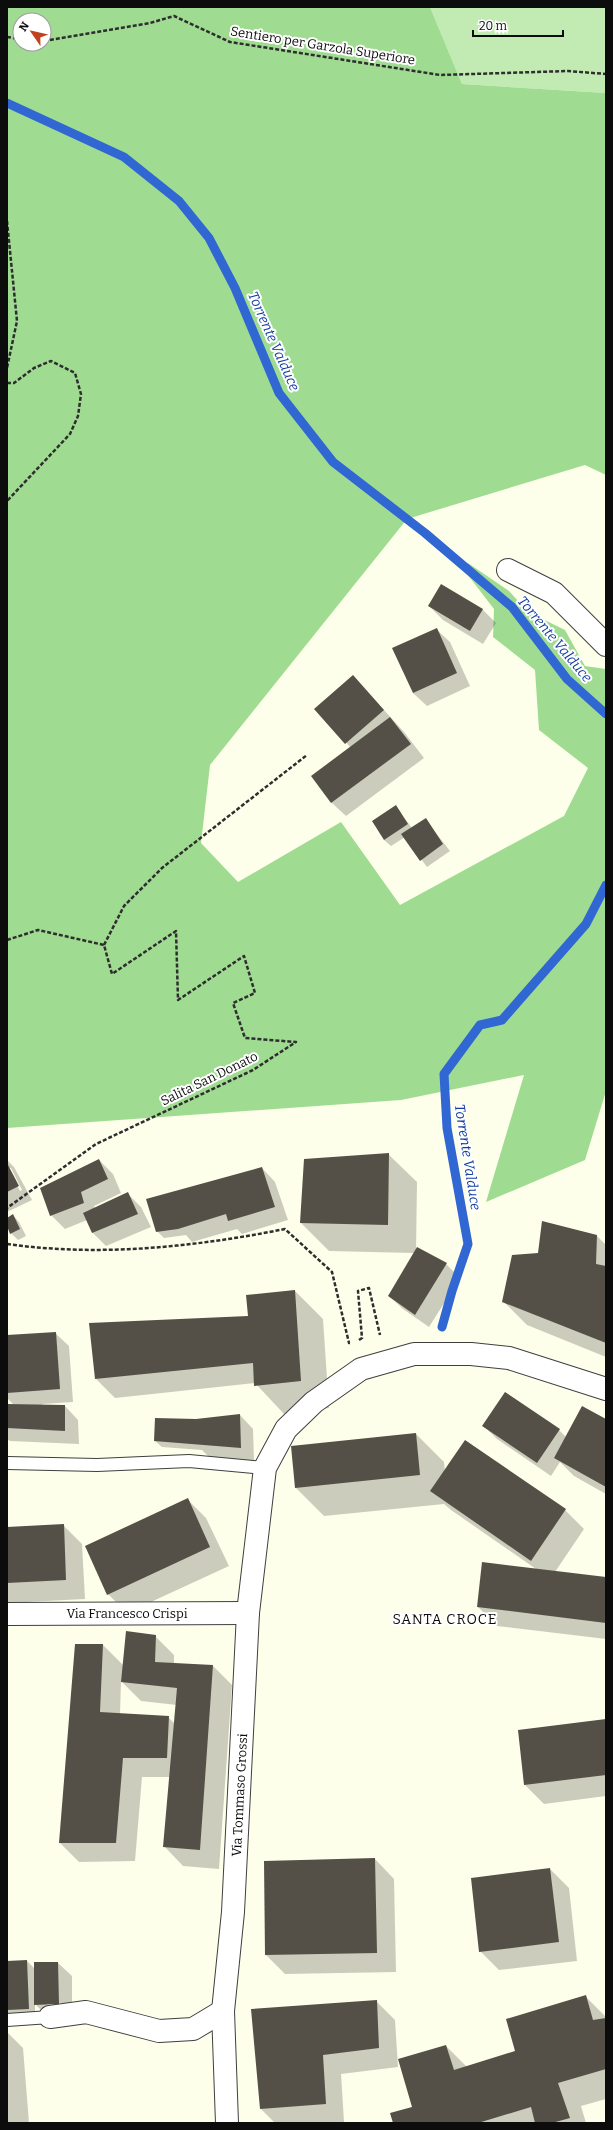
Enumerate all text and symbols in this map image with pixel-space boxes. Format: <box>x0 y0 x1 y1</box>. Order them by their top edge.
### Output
north arrow <box>12 12 52 52</box>
scale bar <box>473 12 563 38</box>
text: N <box>16 19 32 34</box>
text: 20 m <box>479 19 508 33</box>
street label: Sentiero per Garzola Superiore <box>230 23 416 68</box>
water label: Torrente Valduce <box>244 289 303 394</box>
water label: Torrente Valduce <box>514 593 596 686</box>
street label: Salita San Donato <box>158 1048 260 1108</box>
water label: Torrente Valduce <box>451 1103 484 1211</box>
street label: Via Francesco Crispi <box>66 1606 188 1621</box>
district label: SANTA CROCE <box>392 1611 498 1628</box>
street label: Via Tommaso Grossi <box>229 1733 250 1857</box>

